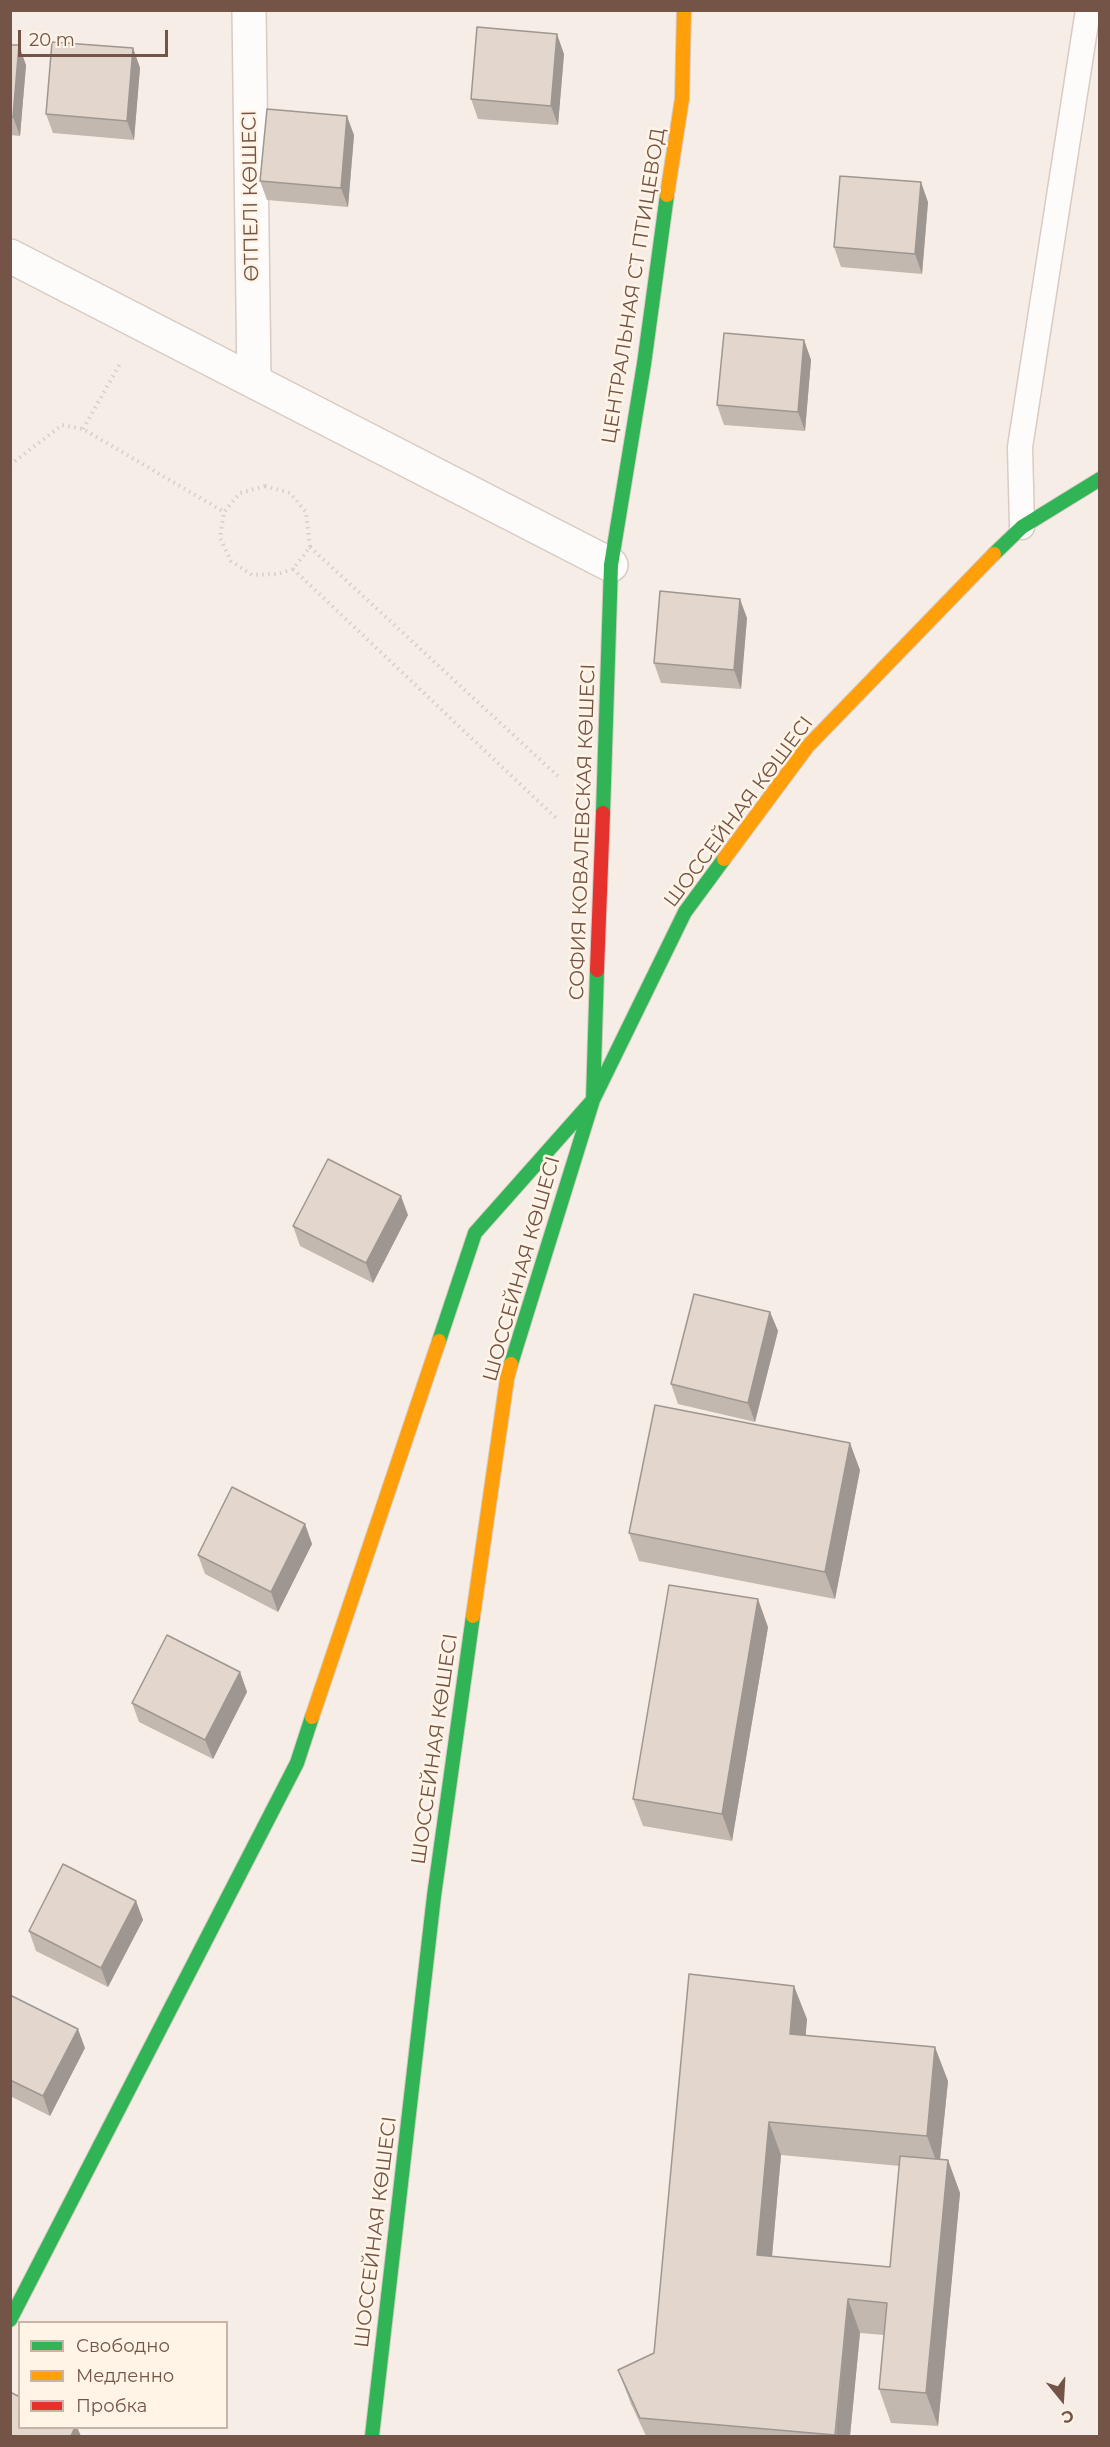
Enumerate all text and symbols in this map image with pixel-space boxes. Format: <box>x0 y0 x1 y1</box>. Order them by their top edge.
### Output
scale bar <box>21 18 171 56</box>
text: 20 m <box>29 29 75 51</box>
street label: ӨТПЕЛІ КӨШЕСІ <box>238 110 264 282</box>
street label: ЦЕНТРАЛЬНАЯ СТ ПТИЦЕВОД <box>597 126 671 446</box>
street label: СОФИЯ КОВАЛЕВСКАЯ КӨШЕСІ <box>565 663 601 1001</box>
street label: ШОССЕЙНАЯ КӨШЕСІ <box>659 712 819 912</box>
street label: ШОССЕЙНАЯ КӨШЕСІ <box>478 1154 566 1384</box>
street label: ШОССЕЙНАЯ КӨШЕСІ <box>407 1632 463 1866</box>
street label: ШОССЕЙНАЯ КӨШЕСІ <box>350 2115 402 2349</box>
legend <box>18 2321 228 2429</box>
text: Свободно <box>76 2335 170 2357</box>
text: Медленно <box>76 2365 174 2387</box>
north arrow <box>1032 2369 1092 2429</box>
text: Пробка <box>76 2395 147 2417</box>
text: С <box>1059 2406 1076 2427</box>

